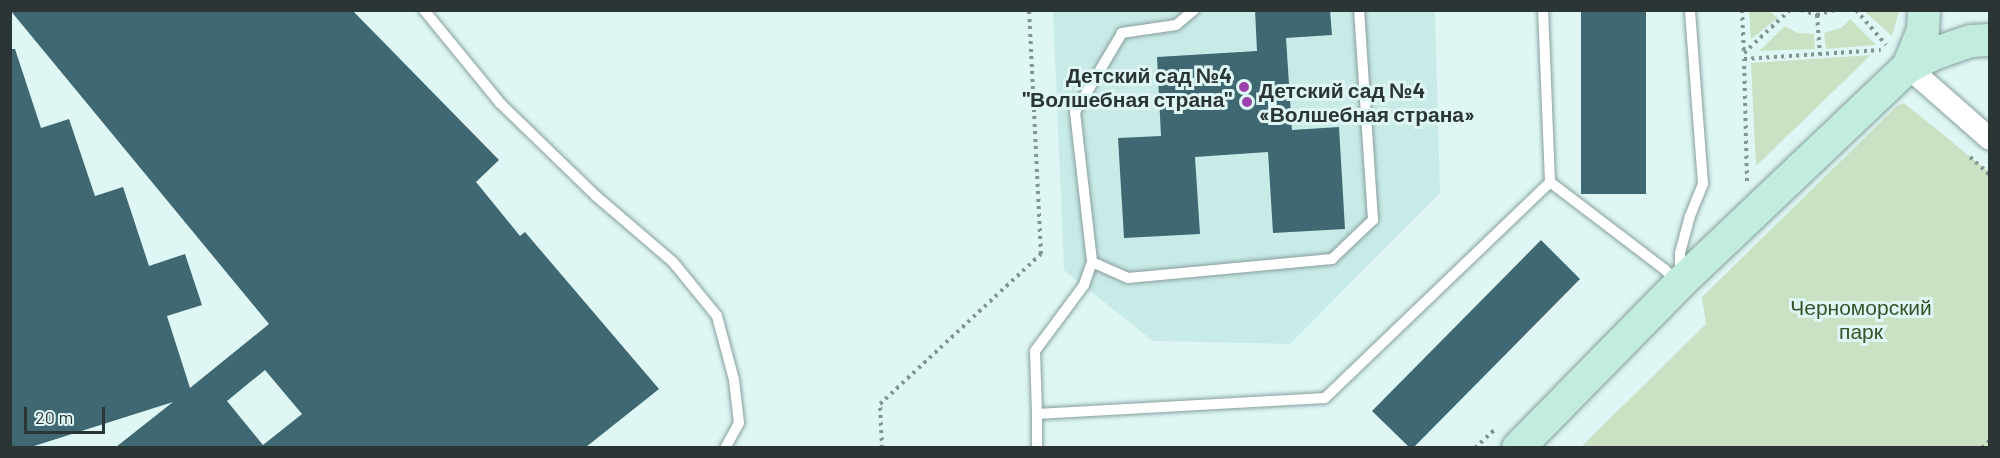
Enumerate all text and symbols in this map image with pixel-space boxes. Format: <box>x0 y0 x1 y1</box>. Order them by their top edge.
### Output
place label: Детский сад №4 "Волшебная страна" <box>1023 62 1232 112</box>
place label: Детский сад №4 «Волшебная страна» <box>1259 77 1475 127</box>
marker: Детский сад №4 "Волшебная страна" <box>1237 80 1251 94</box>
marker: Детский сад №4 «Волшебная страна» <box>1240 95 1254 109</box>
park label: Черноморский парк <box>1790 294 1932 344</box>
scale bar <box>27 395 108 433</box>
text: 20 m <box>35 406 73 428</box>

